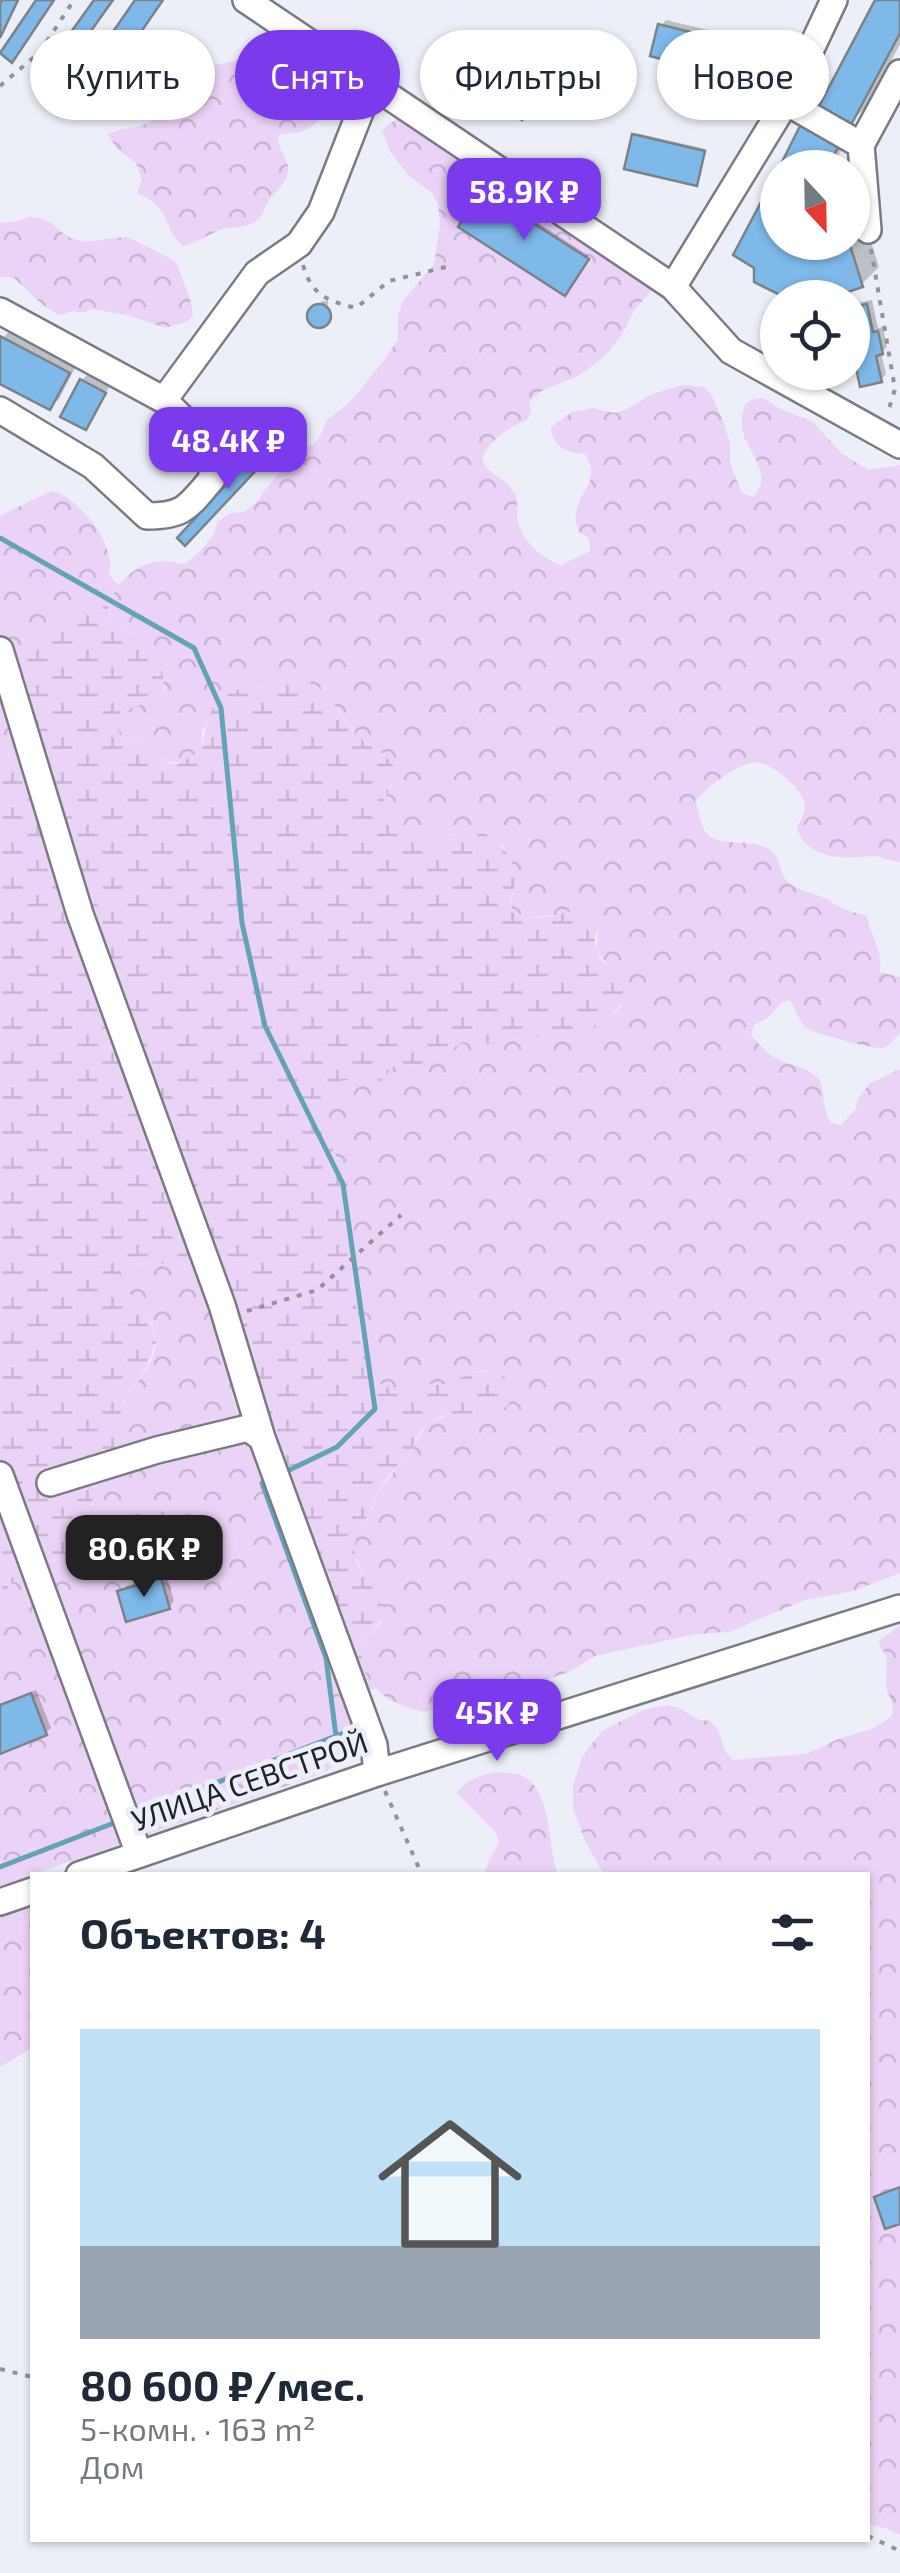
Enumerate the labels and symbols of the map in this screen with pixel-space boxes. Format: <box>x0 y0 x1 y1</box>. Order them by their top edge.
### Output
north arrow <box>760 150 870 260</box>
pin: 58.9K ₽ <box>432 158 616 243</box>
pin: 48.4K ₽ <box>136 407 320 492</box>
pin: 80.6K ₽ <box>52 1515 236 1600</box>
pin: 45K ₽ <box>427 1679 567 1764</box>
street label: УЛИЦА СЕВСТРОЙ <box>127 1723 372 1837</box>

